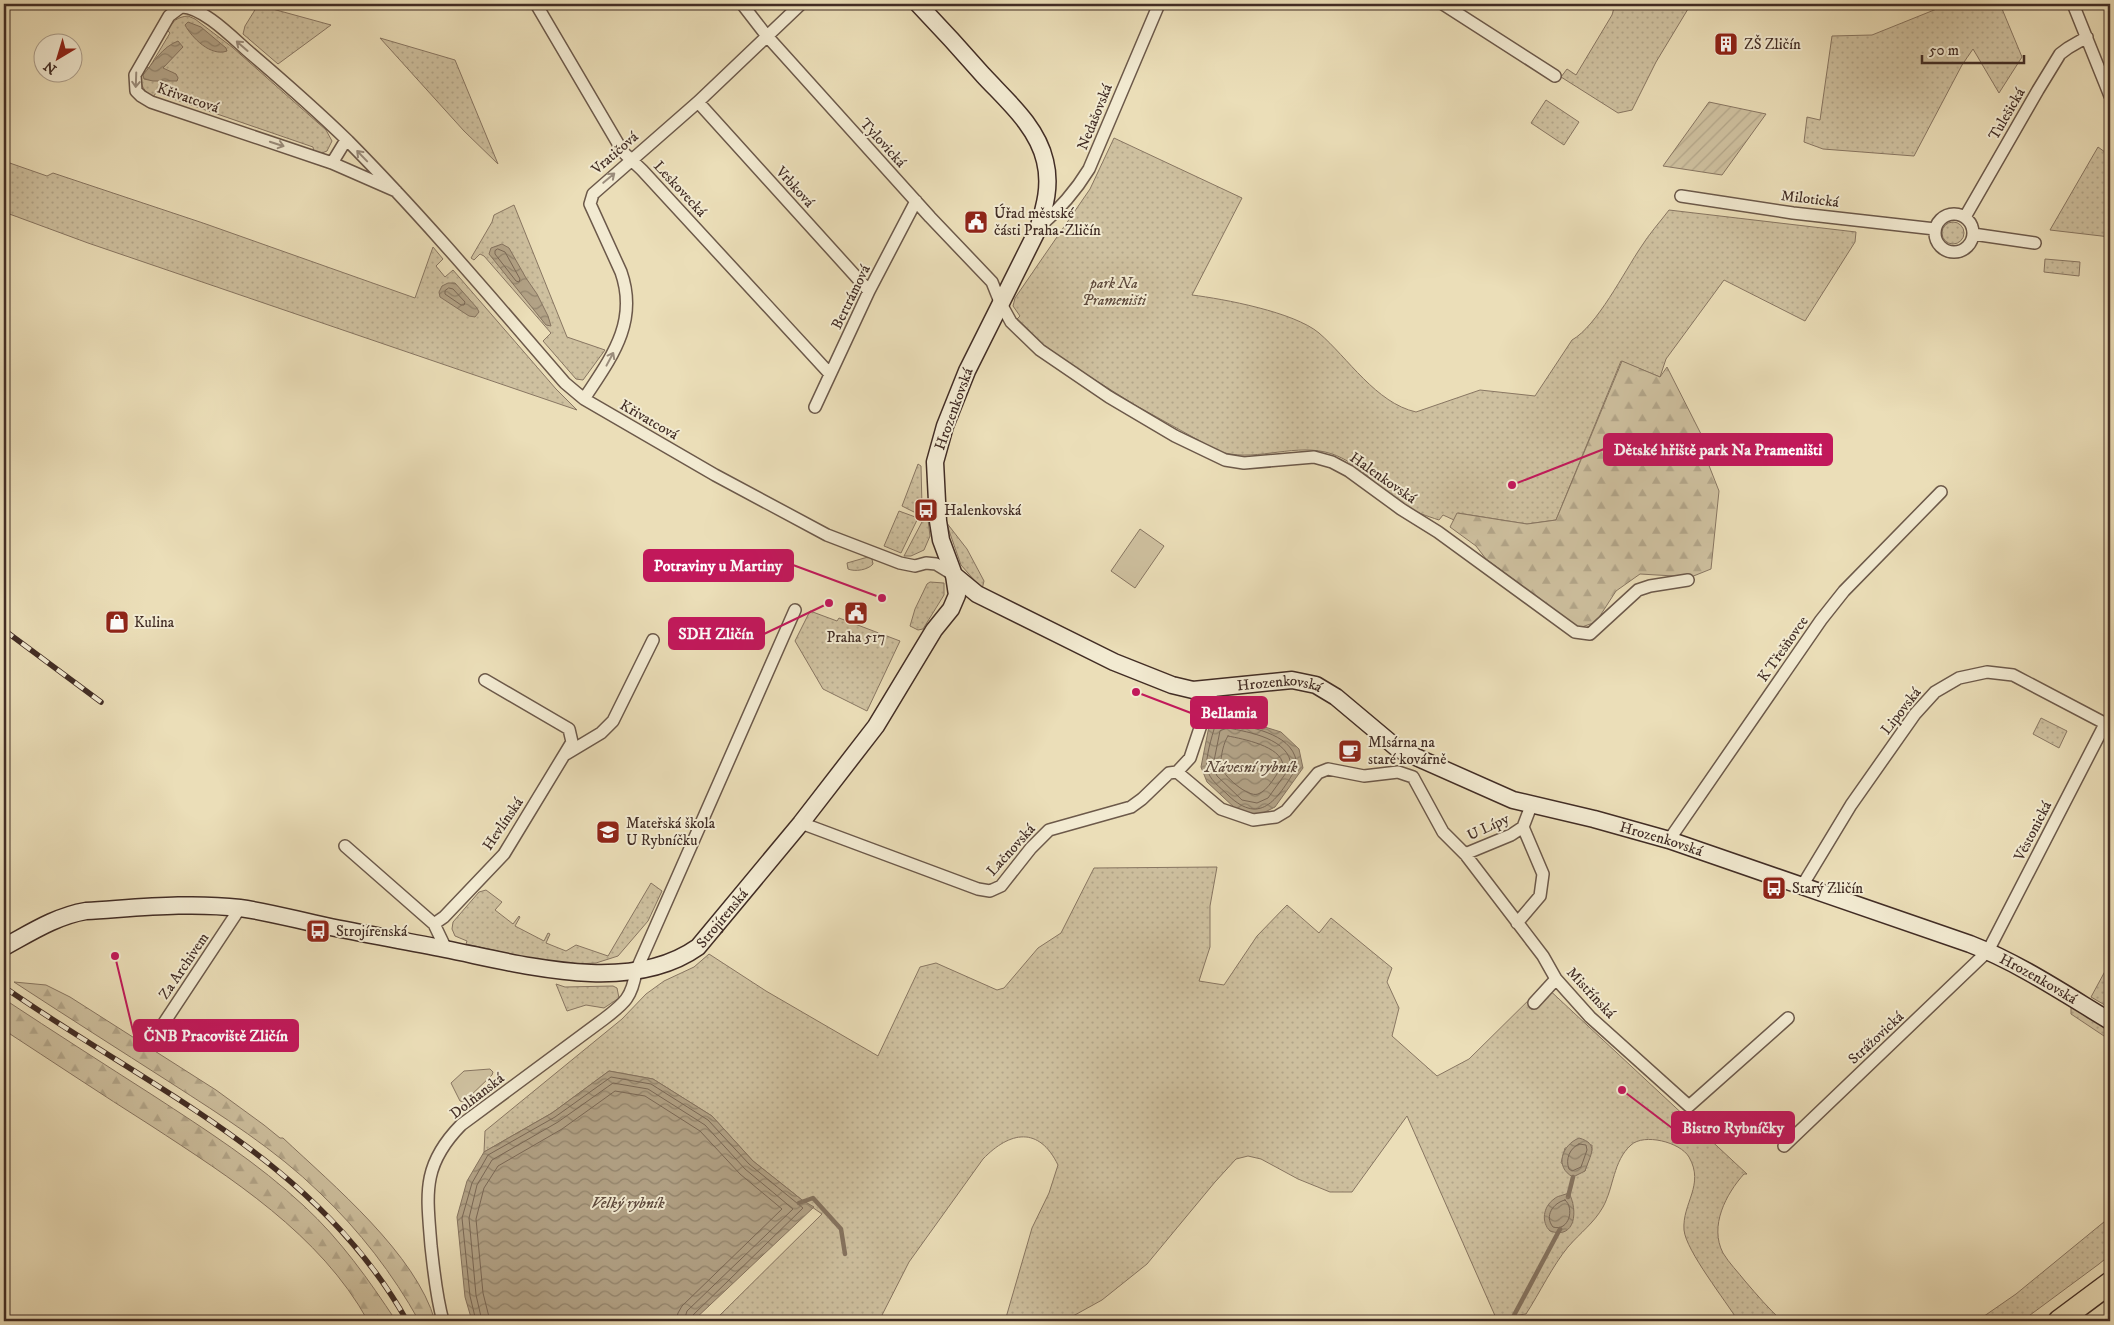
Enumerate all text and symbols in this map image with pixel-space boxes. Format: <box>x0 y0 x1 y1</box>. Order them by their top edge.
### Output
building icon: ZŠ Zličín <box>1713 31 1739 57</box>
north arrow <box>32 32 82 82</box>
scale bar <box>1922 32 2024 64</box>
place label: ZŠ Zličín <box>1744 34 1801 54</box>
one-way arrow <box>236 41 249 52</box>
text: 50 m <box>1929 41 1959 60</box>
text: N <box>40 57 61 78</box>
one-way arrow <box>131 72 140 88</box>
street label: Křivatcová <box>154 79 222 118</box>
street label: Nedašovská <box>1073 80 1117 153</box>
street label: Tulešická <box>1984 84 2030 144</box>
street label: Tylovická <box>856 114 911 172</box>
street label: Vratičová <box>587 127 643 179</box>
one-way arrow <box>268 140 284 150</box>
one-way arrow <box>356 150 368 162</box>
street label: Leskovecká <box>649 157 711 221</box>
street label: Vrbková <box>771 162 819 212</box>
one-way arrow <box>602 173 615 184</box>
street label: Milotická <box>1780 186 1841 212</box>
place label: Úřad městské části Praha-Zličín <box>994 203 1101 240</box>
public building icon: Úřad městské části Praha-Zličín <box>963 209 989 235</box>
street label: Bertrámová <box>827 261 875 332</box>
park label: park Na Prameništi <box>1082 274 1147 310</box>
one-way arrow <box>606 352 616 366</box>
street label: Hrozenkovská <box>930 365 978 453</box>
street label: Křivatcová <box>616 396 682 445</box>
callout: Dětské hřiště park Na Prameništi <box>1604 434 1832 465</box>
text: Dětské hřiště park Na Prameništi <box>1614 440 1822 460</box>
street label: Halenkovská <box>1346 448 1421 508</box>
bus stop icon: Halenkovská <box>913 497 939 523</box>
place label: Halenkovská <box>944 501 1022 520</box>
callout: Potraviny u Martiny <box>644 550 793 581</box>
text: Potraviny u Martiny <box>654 556 783 576</box>
public building icon: Praha 517 <box>843 600 869 626</box>
shop icon: Kulina <box>104 609 130 635</box>
street label: K Třešňovce <box>1753 612 1813 686</box>
place label: Kulina <box>134 613 175 632</box>
callout: SDH Zličín <box>669 618 764 649</box>
text: SDH Zličín <box>678 624 754 644</box>
place label: Praha 517 <box>827 628 886 647</box>
street label: Hrozenkovská <box>1236 670 1327 697</box>
street label: Lipovská <box>1877 683 1926 738</box>
callout: Bellamia <box>1191 697 1267 728</box>
text: Bellamia <box>1201 703 1258 723</box>
place label: Mlsárna na staré kovárně <box>1368 733 1446 769</box>
cafe icon: Mlsárna na staré kovárně <box>1337 738 1363 764</box>
water label: Návesní rybník <box>1204 757 1298 777</box>
street label: Hevlínská <box>478 793 528 854</box>
street label: Věstonická <box>2009 797 2056 865</box>
street label: U Lípy <box>1464 809 1513 845</box>
place label: Mateřská škola U Rybníčku <box>626 814 716 850</box>
street label: Hrozenkovská <box>1617 817 1706 861</box>
school or university icon: Mateřská škola U Rybníčku <box>595 819 621 845</box>
street label: Lačnovská <box>982 819 1040 880</box>
bus stop icon: Starý Zličín <box>1761 875 1787 901</box>
place label: Starý Zličín <box>1792 879 1863 898</box>
street label: Strojírenská <box>692 884 752 952</box>
bus stop icon: Strojírenská <box>305 918 331 944</box>
place label: Strojírenská <box>336 922 408 941</box>
street label: Za Archivem <box>155 929 213 1003</box>
street label: Hrozenkovská <box>1997 949 2081 1009</box>
street label: Mistřínská <box>1562 963 1620 1023</box>
street label: Strážovická <box>1844 1007 1908 1069</box>
callout: ČNB Pracoviště Zličín <box>134 1020 298 1051</box>
text: ČNB Pracoviště Zličín <box>144 1026 289 1046</box>
street label: Dolňanská <box>446 1068 508 1123</box>
callout: Bistro Rybníčky <box>1672 1112 1794 1143</box>
text: Bistro Rybníčky <box>1682 1118 1784 1138</box>
water label: Velký rybník <box>591 1193 665 1213</box>

